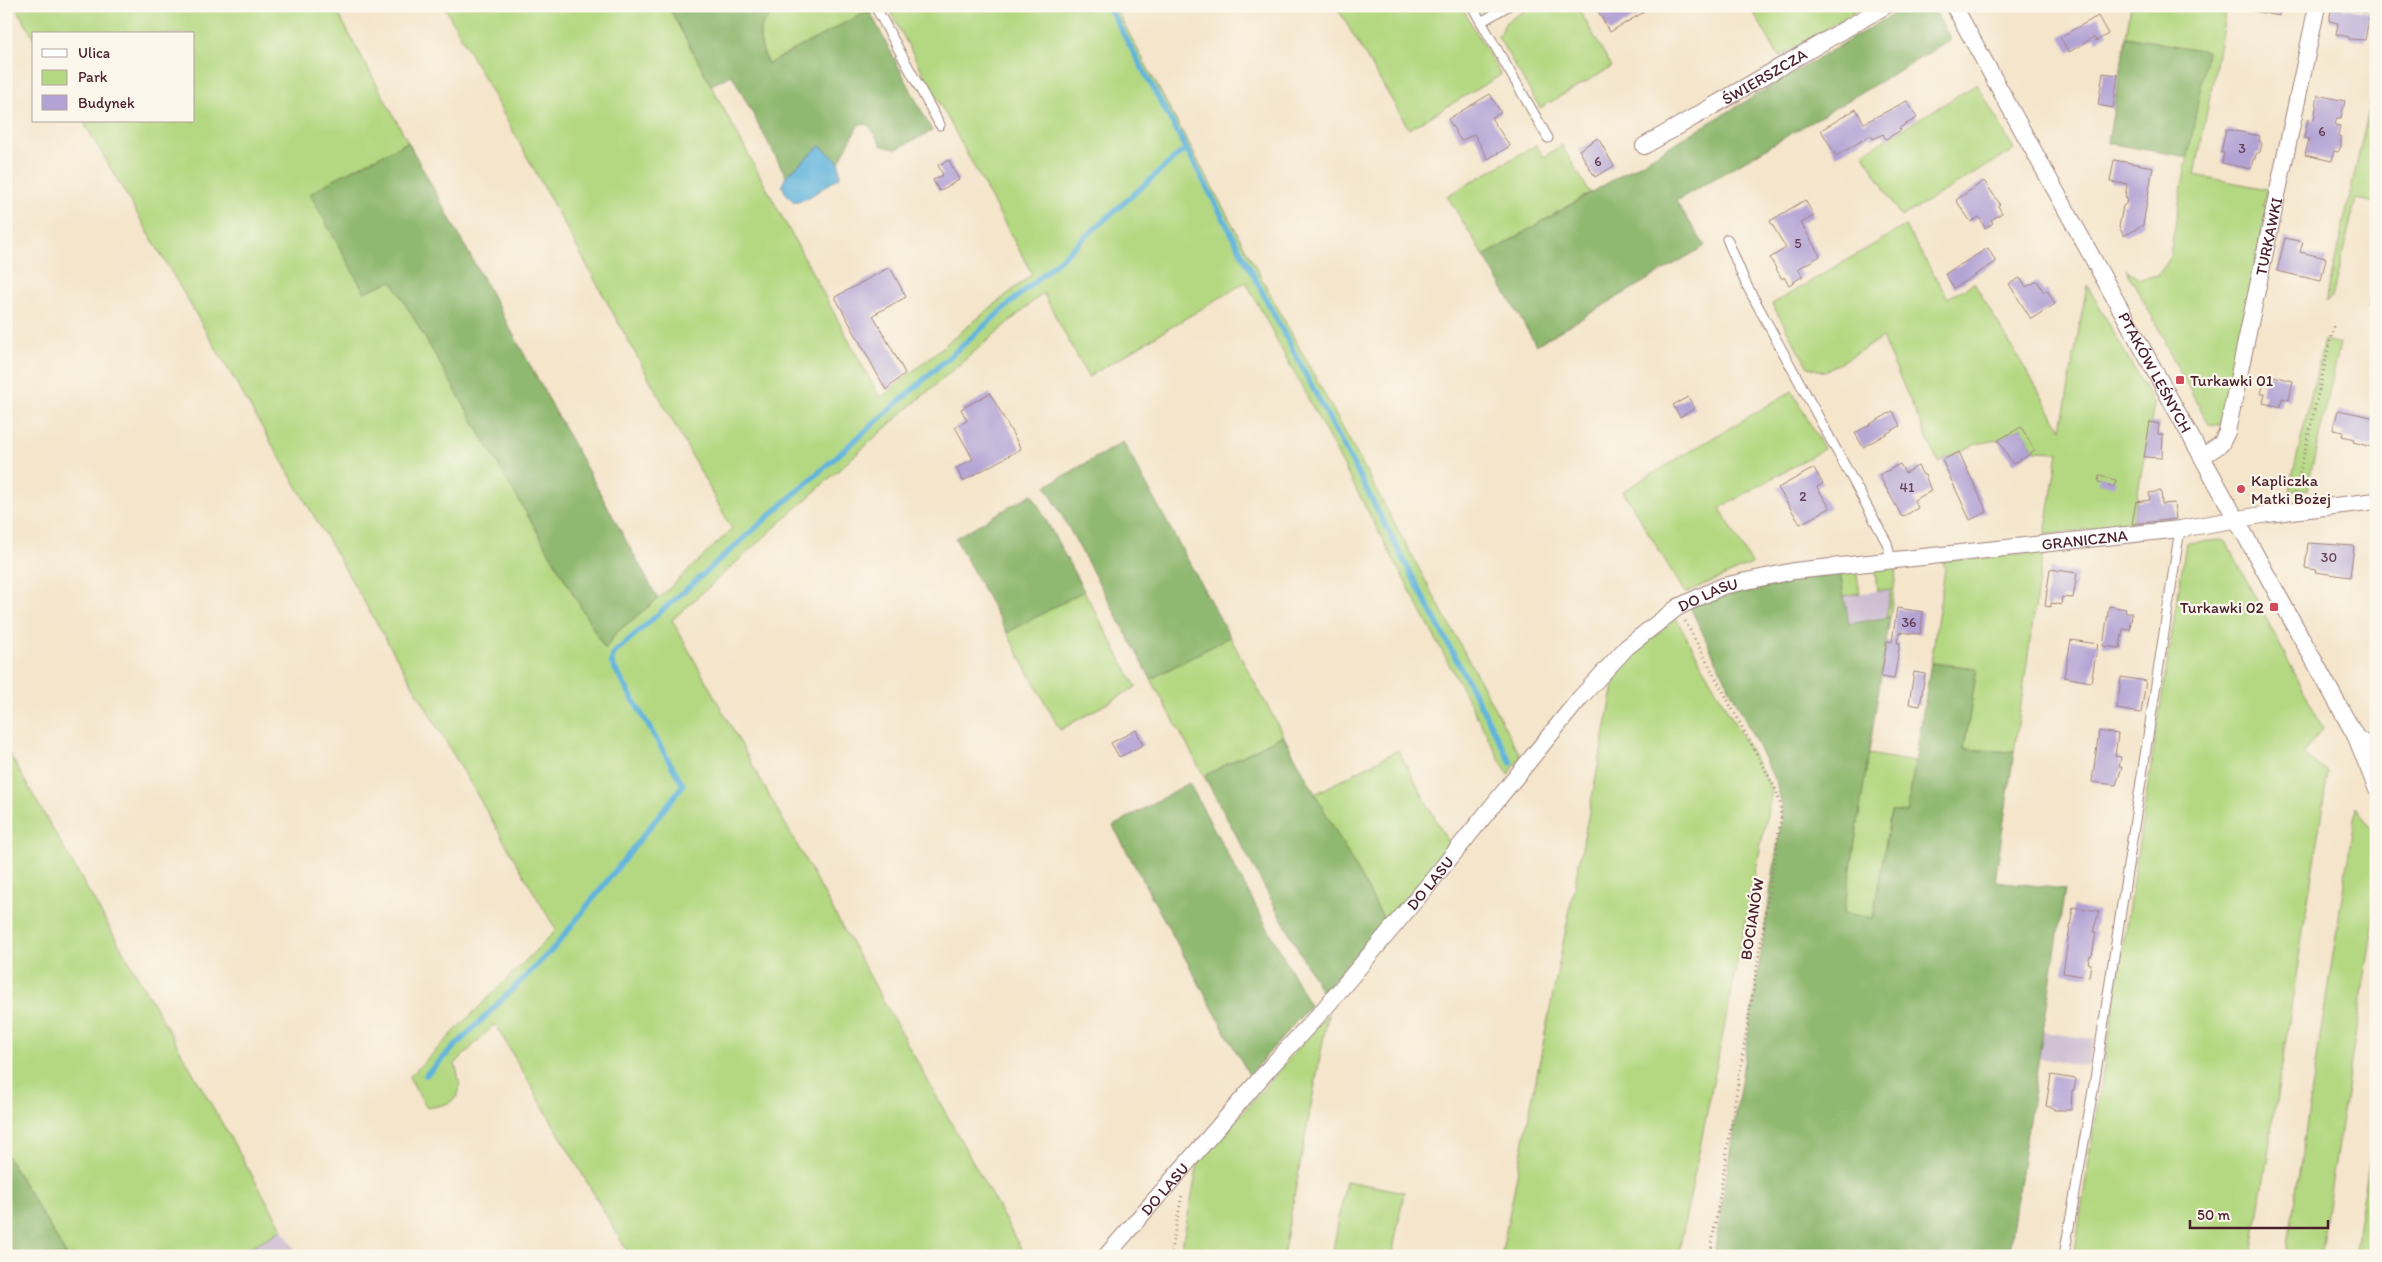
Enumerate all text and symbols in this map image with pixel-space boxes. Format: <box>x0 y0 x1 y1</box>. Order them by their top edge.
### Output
legend <box>32 32 195 122</box>
text: Ulica <box>78 44 111 62</box>
street label: ŚWIERSZCZA <box>1718 44 1810 108</box>
text: Park <box>78 68 108 86</box>
text: Budynek <box>78 94 135 112</box>
house number: 6 <box>2318 123 2326 140</box>
house number: 3 <box>2238 140 2246 157</box>
house number: 6 <box>1594 153 1602 170</box>
street label: TURKAWKI <box>2251 195 2286 277</box>
house number: 5 <box>1794 235 1802 252</box>
street label: PTAKÓW LEŚNYCH <box>2115 309 2196 436</box>
place label: Turkawki 01 <box>2190 371 2274 390</box>
marker: Turkawki 01 <box>2174 374 2186 386</box>
place label: Kapliczka Matki Bożej <box>2251 471 2331 508</box>
house number: 41 <box>1900 479 1915 496</box>
marker: Kapliczka Matki Bożej <box>2235 483 2247 495</box>
house number: 2 <box>1799 488 1807 505</box>
street label: GRANICZNA <box>2040 525 2129 554</box>
house number: 30 <box>2321 549 2337 566</box>
street label: DO LASU <box>1675 574 1739 615</box>
place label: Turkawki 02 <box>2180 598 2265 617</box>
marker: Turkawki 02 <box>2268 601 2280 613</box>
house number: 36 <box>1901 614 1917 631</box>
street label: DO LASU <box>1402 852 1457 914</box>
street label: BOCIANÓW <box>1736 876 1768 961</box>
street label: DO LASU <box>1136 1159 1192 1219</box>
scale bar <box>2190 1197 2327 1229</box>
text: 50 m <box>2197 1206 2230 1224</box>

